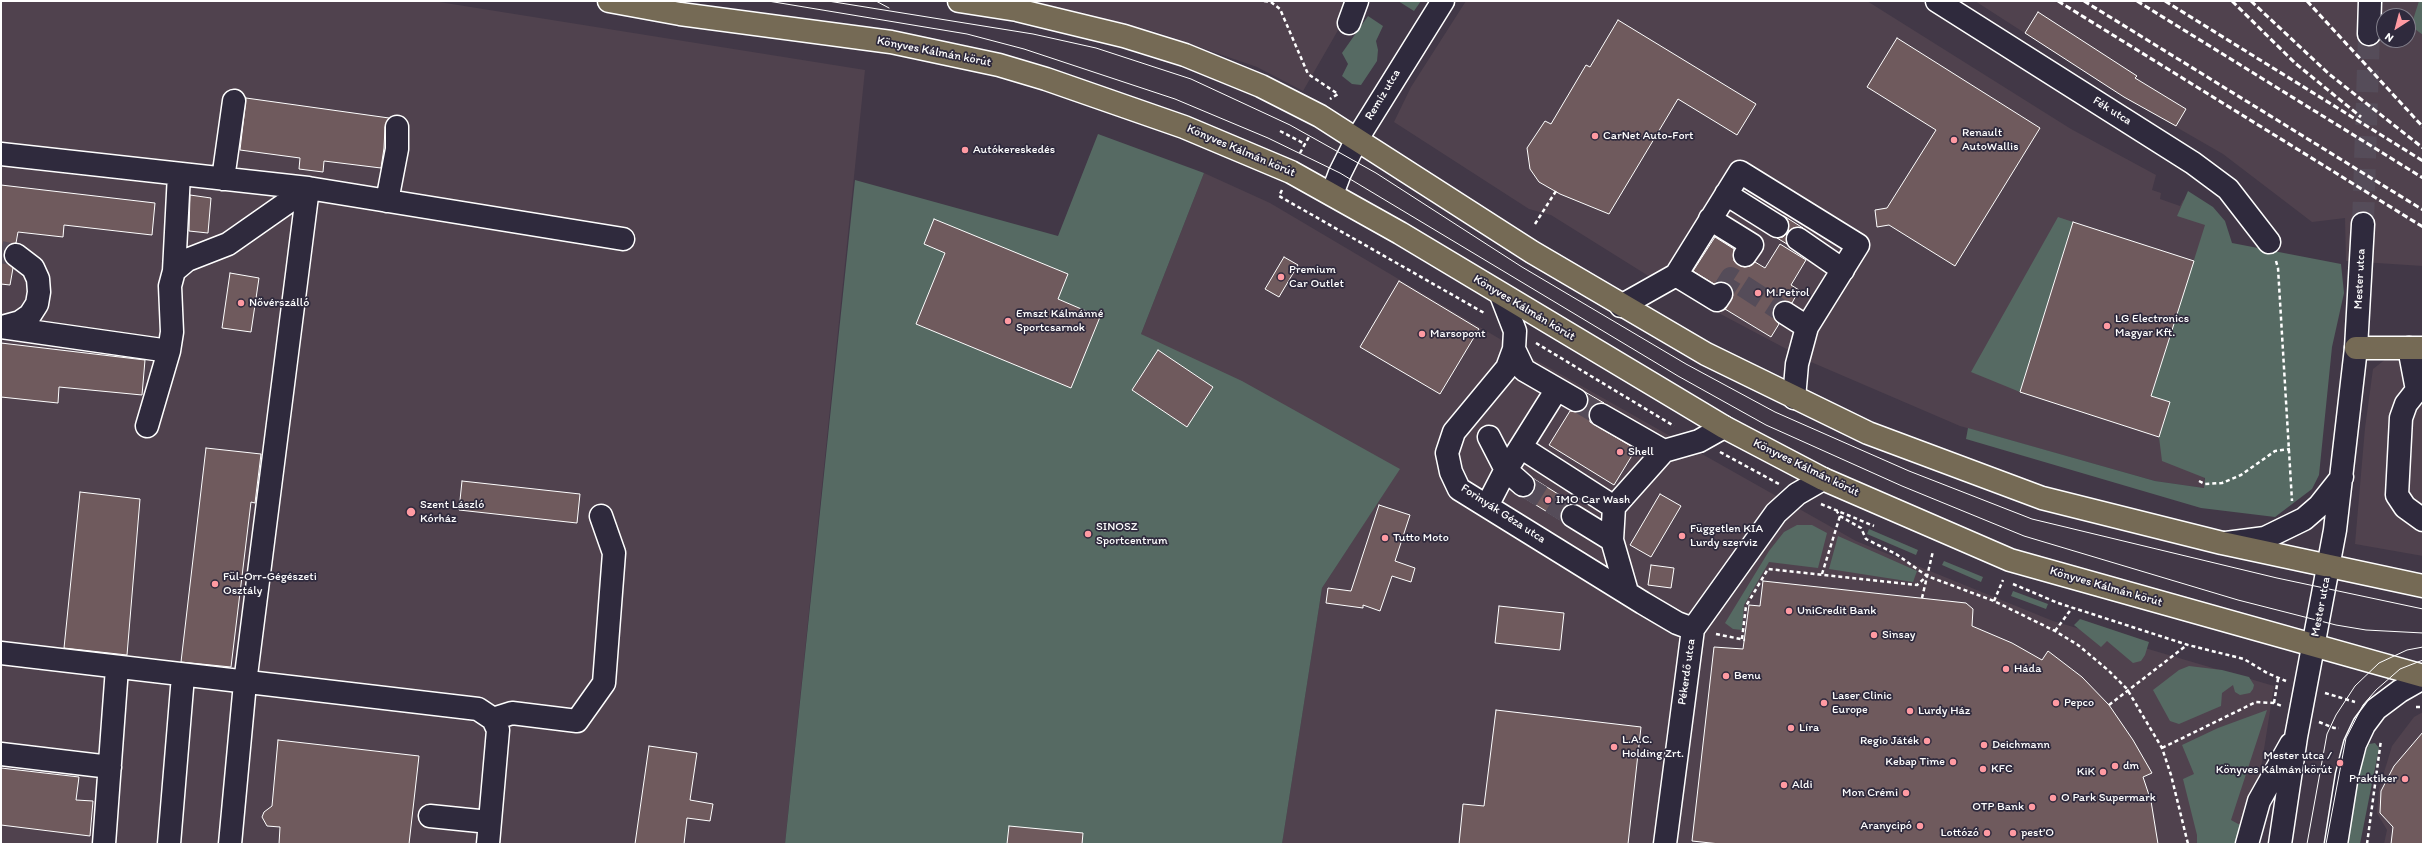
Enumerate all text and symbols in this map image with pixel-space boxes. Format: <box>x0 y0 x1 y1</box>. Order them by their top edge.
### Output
north arrow <box>2376 8 2416 48</box>
text: N <box>2382 30 2396 45</box>
street label: Könyves Kálmán körút <box>876 34 992 70</box>
street label: Remíz utca <box>1362 67 1404 123</box>
street label: Fék utca <box>2090 94 2134 128</box>
street label: Könyves Kálmán körút <box>1185 122 1297 180</box>
place label: Renault AutoWallis <box>1962 126 2019 154</box>
place label: CarNet Auto-Fort <box>1603 129 1694 143</box>
marker: CarNet Auto-Fort <box>1590 131 1600 141</box>
marker: Renault AutoWallis <box>1949 135 1959 145</box>
place label: Autókereskedés <box>973 143 1055 157</box>
marker: Autókereskedés <box>960 145 970 155</box>
street label: Mester utca <box>2351 248 2369 310</box>
place label: Premium Car Outlet <box>1289 263 1344 291</box>
marker: Premium Car Outlet <box>1276 272 1286 282</box>
street label: Könyves Kálmán körút <box>1470 272 1578 344</box>
place label: M.Petrol <box>1766 286 1809 300</box>
marker: M.Petrol <box>1753 288 1763 298</box>
place label: Nővérszálló <box>249 296 309 310</box>
marker: Nővérszálló <box>236 298 246 308</box>
place label: Emszt Kálmánné Sportcsarnok <box>1016 307 1103 335</box>
place label: LG Electronics Magyar Kft. <box>2115 312 2189 340</box>
marker: Emszt Kálmánné Sportcsarnok <box>1003 316 1013 326</box>
marker: LG Electronics Magyar Kft. <box>2102 321 2112 331</box>
place label: Marsopont <box>1430 327 1486 341</box>
marker: Marsopont <box>1417 329 1427 339</box>
street label: Könyves Kálmán körút <box>1751 436 1861 500</box>
place label: Shell <box>1628 445 1654 459</box>
marker: Shell <box>1615 447 1625 457</box>
street label: Forinyák Géza utca <box>1458 481 1548 547</box>
place label: IMO Car Wash <box>1556 493 1630 507</box>
marker: IMO Car Wash <box>1543 495 1553 505</box>
place label: Szent László Kórház <box>420 498 484 526</box>
marker: Szent László Kórház <box>405 506 417 518</box>
place label: SINOSZ Sportcentrum <box>1096 520 1168 548</box>
place label: Független KIA Lurdy szerviz <box>1690 522 1763 550</box>
marker: SINOSZ Sportcentrum <box>1083 529 1093 539</box>
place label: Tutto Moto <box>1393 531 1449 545</box>
marker: Független KIA Lurdy szerviz <box>1677 531 1687 541</box>
marker: Tutto Moto <box>1380 533 1390 543</box>
street label: Könyves Kálmán körút <box>2048 564 2164 610</box>
place label: Fül-Orr-Gégészeti Osztály <box>223 570 317 598</box>
street label: Mester utca <box>2308 576 2334 638</box>
marker: Fül-Orr-Gégészeti Osztály <box>210 579 220 589</box>
place label: UniCredit Bank <box>1797 604 1876 618</box>
marker: UniCredit Bank <box>1784 606 1794 616</box>
place label: Sinsay <box>1882 628 1916 642</box>
marker: Sinsay <box>1869 630 1879 640</box>
street label: Pékerdő utca <box>1675 638 1699 706</box>
place label: Háda <box>2014 662 2041 676</box>
marker: Háda <box>2001 664 2011 674</box>
place label: Benu <box>1734 669 1761 683</box>
marker: Benu <box>1721 671 1731 681</box>
place label: Laser Clinic Europe <box>1832 689 1892 717</box>
place label: Pepco <box>2064 696 2094 710</box>
marker: Laser Clinic Europe <box>1819 698 1829 708</box>
marker: Pepco <box>2051 698 2061 708</box>
place label: Lurdy Ház <box>1918 704 1970 718</box>
marker: Lurdy Ház <box>1905 706 1915 716</box>
place label: Líra <box>1799 721 1819 735</box>
marker: Líra <box>1786 723 1796 733</box>
place label: L.A.C. Holding Zrt. <box>1622 733 1684 761</box>
place label: Regio Játék <box>1860 734 1919 748</box>
marker: Regio Játék <box>1922 736 1932 746</box>
place label: Deichmann <box>1992 738 2050 752</box>
marker: Deichmann <box>1979 740 1989 750</box>
marker: L.A.C. Holding Zrt. <box>1609 742 1619 752</box>
place label: Mester utca / Könyves Kálmán körút <box>2216 749 2332 777</box>
place label: Kebap Time <box>1885 755 1945 769</box>
marker: Kebap Time <box>1948 757 1958 767</box>
marker: Mester utca / Könyves Kálmán körút <box>2335 758 2345 768</box>
place label: dm <box>2123 759 2139 773</box>
marker: dm <box>2110 761 2120 771</box>
place label: KFC <box>1991 762 2013 776</box>
marker: KFC <box>1978 764 1988 774</box>
place label: KiK <box>2077 765 2095 779</box>
marker: KiK <box>2098 767 2108 777</box>
place label: Praktiker <box>2349 772 2397 786</box>
marker: Praktiker <box>2400 774 2410 784</box>
place label: Aldi <box>1792 778 1813 792</box>
marker: Aldi <box>1779 780 1789 790</box>
place label: Mon Crémi <box>1842 786 1898 800</box>
marker: Mon Crémi <box>1901 788 1911 798</box>
place label: O Park Supermark <box>2061 791 2156 805</box>
marker: O Park Supermark <box>2048 793 2058 803</box>
place label: OTP Bank <box>1972 800 2024 814</box>
marker: OTP Bank <box>2027 802 2037 812</box>
place label: Aranycipó <box>1860 819 1912 833</box>
marker: Aranycipó <box>1915 821 1925 831</box>
place label: Lottózó <box>1941 826 1979 840</box>
place label: pest’O <box>2021 826 2054 840</box>
marker: Lottózó <box>1982 828 1992 838</box>
marker: pest’O <box>2008 828 2018 838</box>

